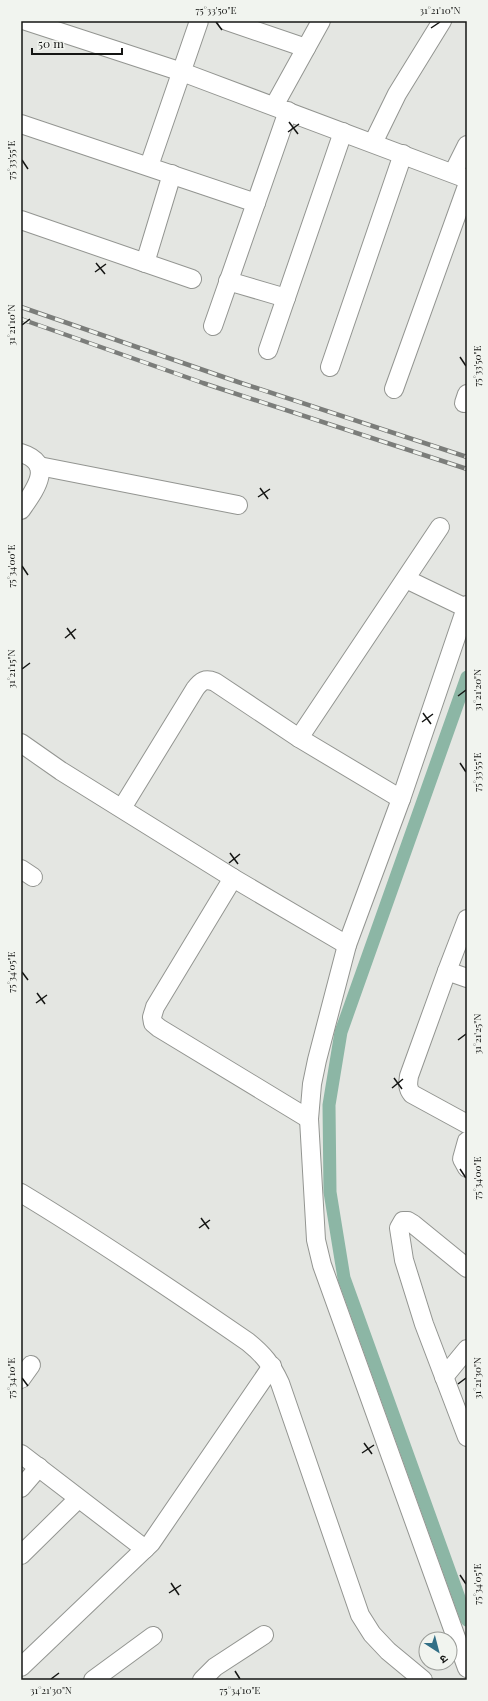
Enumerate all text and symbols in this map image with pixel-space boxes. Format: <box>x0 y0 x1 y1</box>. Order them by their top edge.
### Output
text: 75°33'50"E <box>196 3 237 17</box>
text: 31°21'10"N <box>419 3 461 17</box>
scale bar <box>32 30 122 56</box>
text: 50 m <box>38 35 64 51</box>
text: 75°33'55"E <box>4 140 18 180</box>
text: 31°21'10"N <box>4 304 18 346</box>
text: 75°33'50"E <box>470 346 484 387</box>
text: 75°34'00"E <box>4 544 18 588</box>
text: 31°21'15"N <box>4 649 18 689</box>
text: 31°21'20"N <box>470 669 484 711</box>
text: 75°33'55"E <box>470 752 484 792</box>
text: 75°34'05"E <box>4 951 18 993</box>
text: 31°21'25"N <box>470 1014 484 1054</box>
text: 75°34'00"E <box>470 1156 484 1200</box>
text: 31°21'30"N <box>470 1357 484 1399</box>
text: 75°34'10"E <box>4 1358 18 1398</box>
text: 75°34'05"E <box>470 1563 484 1605</box>
north arrow <box>418 1631 458 1671</box>
text: उ <box>437 1652 451 1668</box>
text: 31°21'30"N <box>30 1683 72 1697</box>
text: 75°34'10"E <box>220 1683 260 1697</box>

